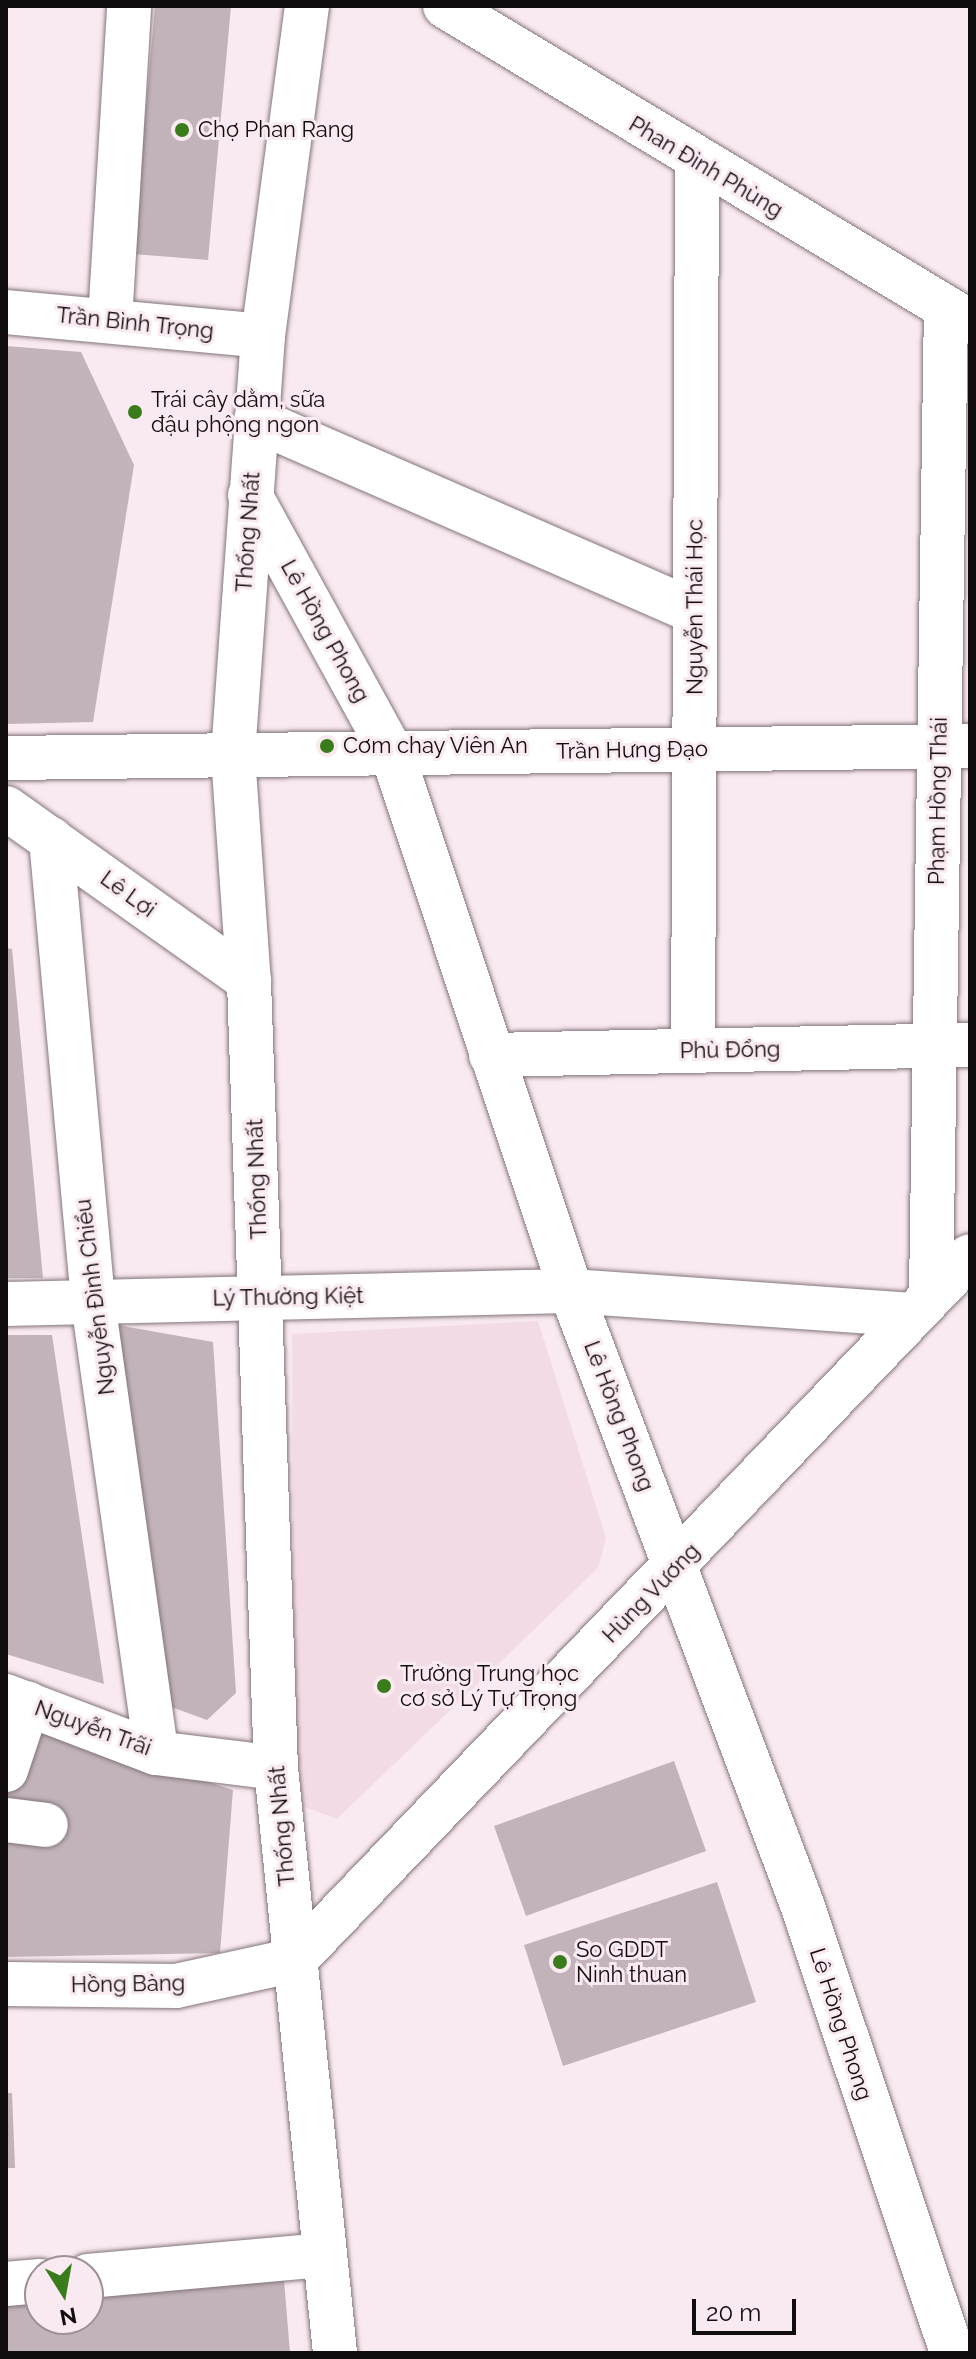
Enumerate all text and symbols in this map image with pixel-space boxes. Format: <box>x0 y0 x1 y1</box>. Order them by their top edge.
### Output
street label: Phan Đình Phùng <box>624 111 788 223</box>
place label: Chợ Phan Rang <box>198 117 354 143</box>
marker: Chợ Phan Rang <box>173 121 191 139</box>
street label: Trần Bình Trọng <box>55 302 215 344</box>
place label: Trái cây dằm, sữa đậu phộng ngon <box>151 386 326 438</box>
marker: Trái cây dằm, sữa đậu phộng ngon <box>126 403 144 421</box>
street label: Thống Nhất <box>231 471 265 593</box>
street label: Nguyễn Thái Học <box>682 519 708 695</box>
street label: Lê Hồng Phong <box>275 555 375 707</box>
street label: Phạm Hồng Thái <box>923 716 953 886</box>
place label: Cơm chay Viên An <box>343 733 530 759</box>
street label: Trần Hưng Đạo <box>556 735 708 765</box>
marker: Cơm chay Viên An <box>318 737 336 755</box>
street label: Lê Lợi <box>95 865 161 923</box>
street label: Phù Đổng <box>679 1036 781 1064</box>
street label: Thống Nhất <box>242 1118 272 1240</box>
street label: Nguyễn Đình Chiểu <box>70 1197 120 1397</box>
street label: Lý Thường Kiệt <box>212 1282 364 1312</box>
street label: Lê Hồng Phong <box>578 1337 660 1495</box>
street label: Hùng Vương <box>597 1537 705 1649</box>
place label: Trường Trung học cơ sở Lý Tự Trọng <box>400 1660 580 1712</box>
marker: Trường Trung học cơ sở Lý Tự Trọng <box>375 1677 393 1695</box>
street label: Nguyễn Trãi <box>31 1695 155 1761</box>
street label: Thống Nhất <box>264 1765 300 1887</box>
place label: So GDDT Ninh thuan <box>576 1936 687 1988</box>
street label: Lê Hồng Phong <box>804 1945 878 2103</box>
marker: So GDDT Ninh thuan <box>551 1953 569 1971</box>
street label: Hồng Bàng <box>71 1970 185 1998</box>
north arrow <box>24 2255 104 2335</box>
scale bar <box>696 2283 800 2333</box>
text: 20 m <box>706 2298 761 2327</box>
text: N <box>57 2302 79 2331</box>

